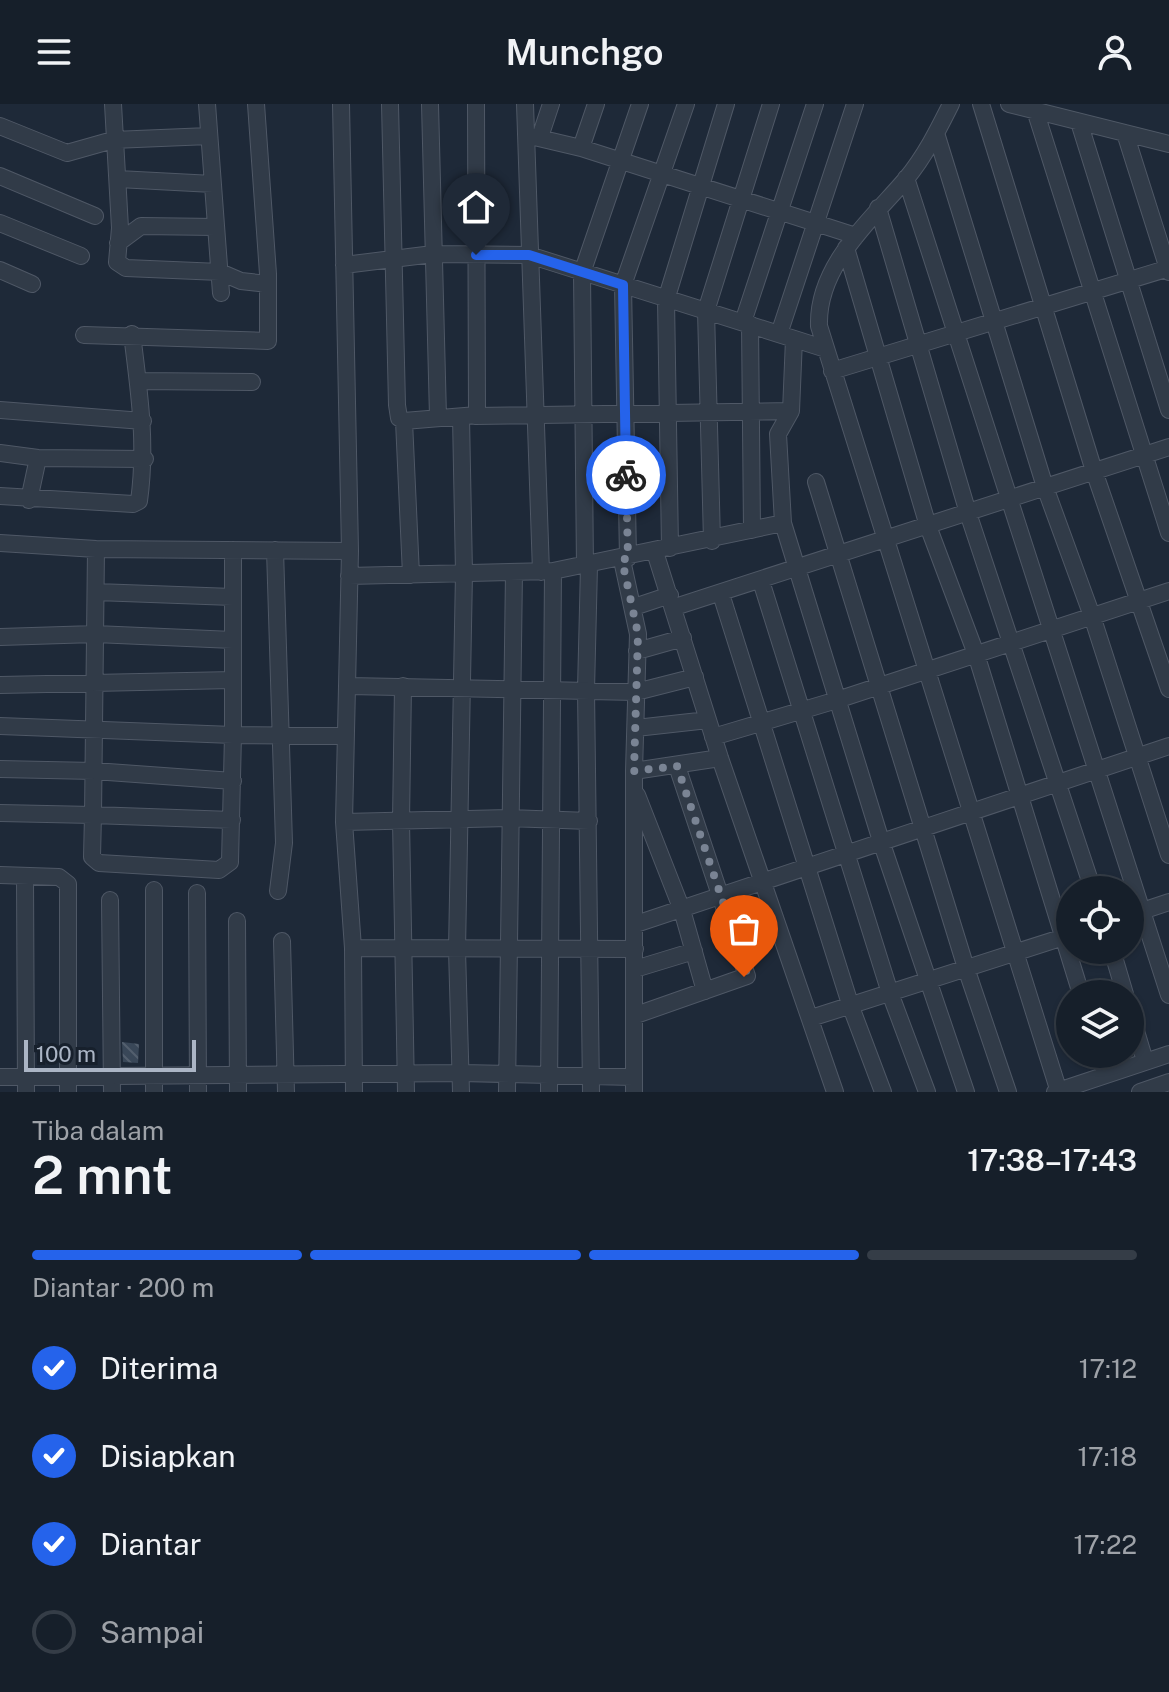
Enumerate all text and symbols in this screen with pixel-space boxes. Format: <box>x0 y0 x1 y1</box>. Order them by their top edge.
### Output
icon: menu <box>32 30 76 74</box>
icon: person <box>1093 30 1137 74</box>
text: Munchgo <box>505 31 664 73</box>
pin <box>442 173 510 255</box>
icon: home <box>454 185 498 229</box>
courier <box>586 435 666 515</box>
icon: bike <box>604 453 648 497</box>
map controls <box>1056 876 1144 1068</box>
button: locate <box>1056 876 1144 964</box>
pin <box>710 895 778 977</box>
icon: bag <box>722 907 766 951</box>
button: layers <box>1056 980 1144 1068</box>
scale bar <box>24 1036 196 1072</box>
text: 100 m <box>36 1041 96 1067</box>
text: Tiba dalam <box>32 1115 164 1146</box>
text: 17:38–17:43 <box>967 1142 1137 1178</box>
text: 2 mnt <box>32 1145 173 1206</box>
text: Diantar · 200 m <box>32 1272 214 1303</box>
icon: check <box>32 1346 76 1390</box>
text: Diterima <box>100 1350 218 1386</box>
text: 17:12 <box>1079 1353 1137 1384</box>
icon: check <box>32 1434 76 1478</box>
text: Disiapkan <box>100 1438 236 1474</box>
text: 17:18 <box>1078 1441 1137 1472</box>
icon: check <box>32 1522 76 1566</box>
text: Diantar <box>100 1526 201 1562</box>
text: 17:22 <box>1073 1529 1137 1560</box>
text: Sampai <box>100 1614 204 1650</box>

